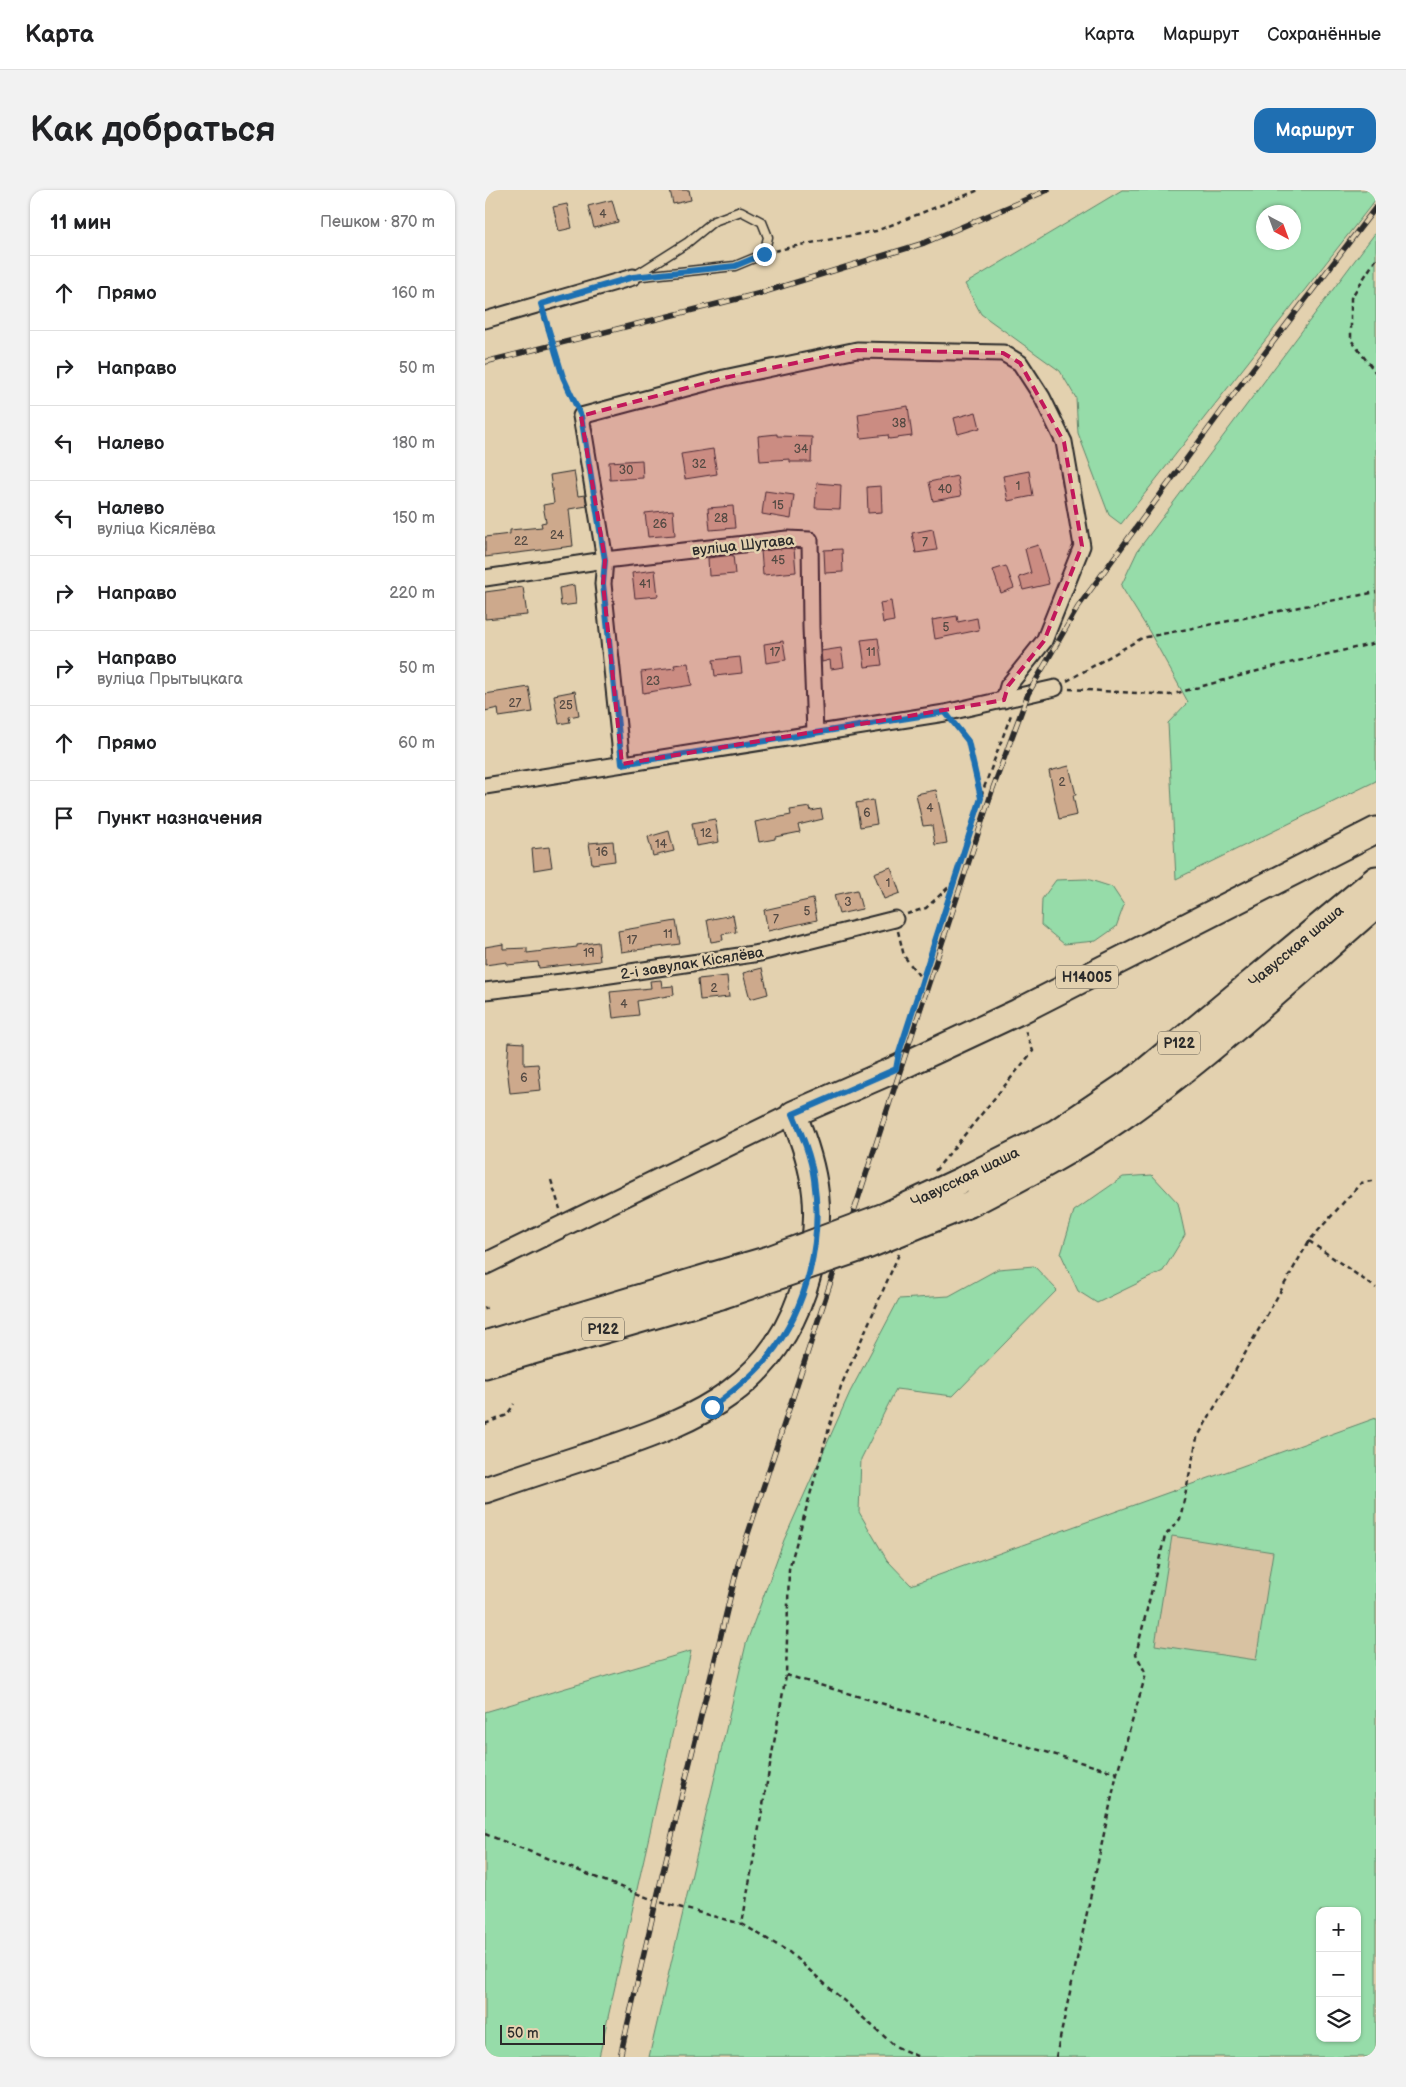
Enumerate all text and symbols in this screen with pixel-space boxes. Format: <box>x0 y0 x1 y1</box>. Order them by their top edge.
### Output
text: Карта <box>25 20 94 49</box>
text: Карта <box>1084 24 1135 45</box>
text: Маршрут <box>1163 24 1239 45</box>
text: Сохранённые <box>1267 24 1381 45</box>
button: Маршрут <box>1254 108 1376 153</box>
text: Как добраться <box>30 109 276 152</box>
north arrow <box>1256 205 1301 250</box>
house number: 4 <box>599 207 607 222</box>
text: 11 мин <box>50 210 111 235</box>
text: Пешком · 870 m <box>320 213 435 232</box>
route end <box>753 243 776 266</box>
icon: ahead <box>50 279 78 307</box>
text: Прямо <box>97 282 157 305</box>
text: 160 m <box>392 284 435 303</box>
icon: right <box>50 354 78 382</box>
text: Направо <box>97 357 177 380</box>
text: 50 m <box>399 359 435 378</box>
house number: 38 <box>892 416 906 431</box>
icon: left <box>50 429 78 457</box>
text: Налево <box>97 432 164 455</box>
text: 180 m <box>393 434 435 453</box>
house number: 34 <box>794 442 809 457</box>
house number: 32 <box>692 457 706 472</box>
house number: 30 <box>619 463 633 478</box>
house number: 1 <box>1016 479 1020 494</box>
house number: 40 <box>938 482 952 497</box>
text: Налево <box>97 497 164 520</box>
house number: 15 <box>772 498 784 513</box>
icon: left <box>50 504 78 532</box>
text: 150 m <box>393 509 435 528</box>
house number: 28 <box>714 511 728 526</box>
house number: 26 <box>653 517 667 532</box>
text: вуліца Кісялёва <box>97 520 216 539</box>
house number: 24 <box>550 528 565 543</box>
street label: вуліца Шутава <box>691 531 795 560</box>
house number: 22 <box>514 534 528 549</box>
house number: 7 <box>922 535 928 550</box>
house number: 45 <box>771 553 785 568</box>
house number: 41 <box>639 577 651 592</box>
icon: right <box>50 579 78 607</box>
text: Направо <box>97 582 177 605</box>
text: 220 m <box>389 584 435 603</box>
house number: 5 <box>943 620 950 635</box>
house number: 17 <box>770 645 780 660</box>
house number: 11 <box>866 645 876 660</box>
text: Направо <box>97 647 177 670</box>
icon: right <box>50 654 78 682</box>
text: 50 m <box>399 659 435 678</box>
text: вуліца Прытыцкага <box>97 670 243 689</box>
house number: 23 <box>646 674 660 689</box>
house number: 27 <box>509 696 522 711</box>
house number: 25 <box>559 698 573 713</box>
icon: ahead <box>50 729 78 757</box>
text: Прямо <box>97 732 157 755</box>
text: 60 m <box>398 734 435 753</box>
house number: 2 <box>1058 775 1066 790</box>
house number: 4 <box>926 801 934 816</box>
icon: arrive <box>50 804 78 832</box>
house number: 6 <box>863 806 871 821</box>
text: Пункт назначения <box>97 807 262 830</box>
house number: 12 <box>700 826 712 841</box>
house number: 14 <box>655 837 668 852</box>
house number: 16 <box>596 845 608 860</box>
house number: 1 <box>886 876 890 891</box>
house number: 3 <box>844 895 852 910</box>
street label: Чавусская шаша <box>1245 901 1348 992</box>
house number: 5 <box>804 904 811 919</box>
house number: 7 <box>773 912 779 927</box>
house number: 11 <box>663 927 673 942</box>
house number: 17 <box>627 933 637 948</box>
street label: 2-і завулак Кісялёва <box>619 943 765 984</box>
house number: 19 <box>583 946 595 961</box>
road number: Н14005 <box>1056 966 1118 989</box>
house number: 2 <box>710 981 718 996</box>
house number: 4 <box>620 997 628 1012</box>
road number: Р122 <box>1158 1031 1200 1054</box>
house number: 6 <box>520 1071 528 1086</box>
street label: Чавусская шаша <box>908 1143 1023 1212</box>
road number: Р122 <box>582 1318 624 1340</box>
route start <box>701 1396 724 1419</box>
map controls <box>1316 1907 1361 2042</box>
button: + <box>1316 1907 1361 1952</box>
button: − <box>1316 1952 1361 1997</box>
button: layers <box>1316 1997 1361 2042</box>
scale bar <box>500 2022 605 2045</box>
text: 50 m <box>507 2025 539 2042</box>

